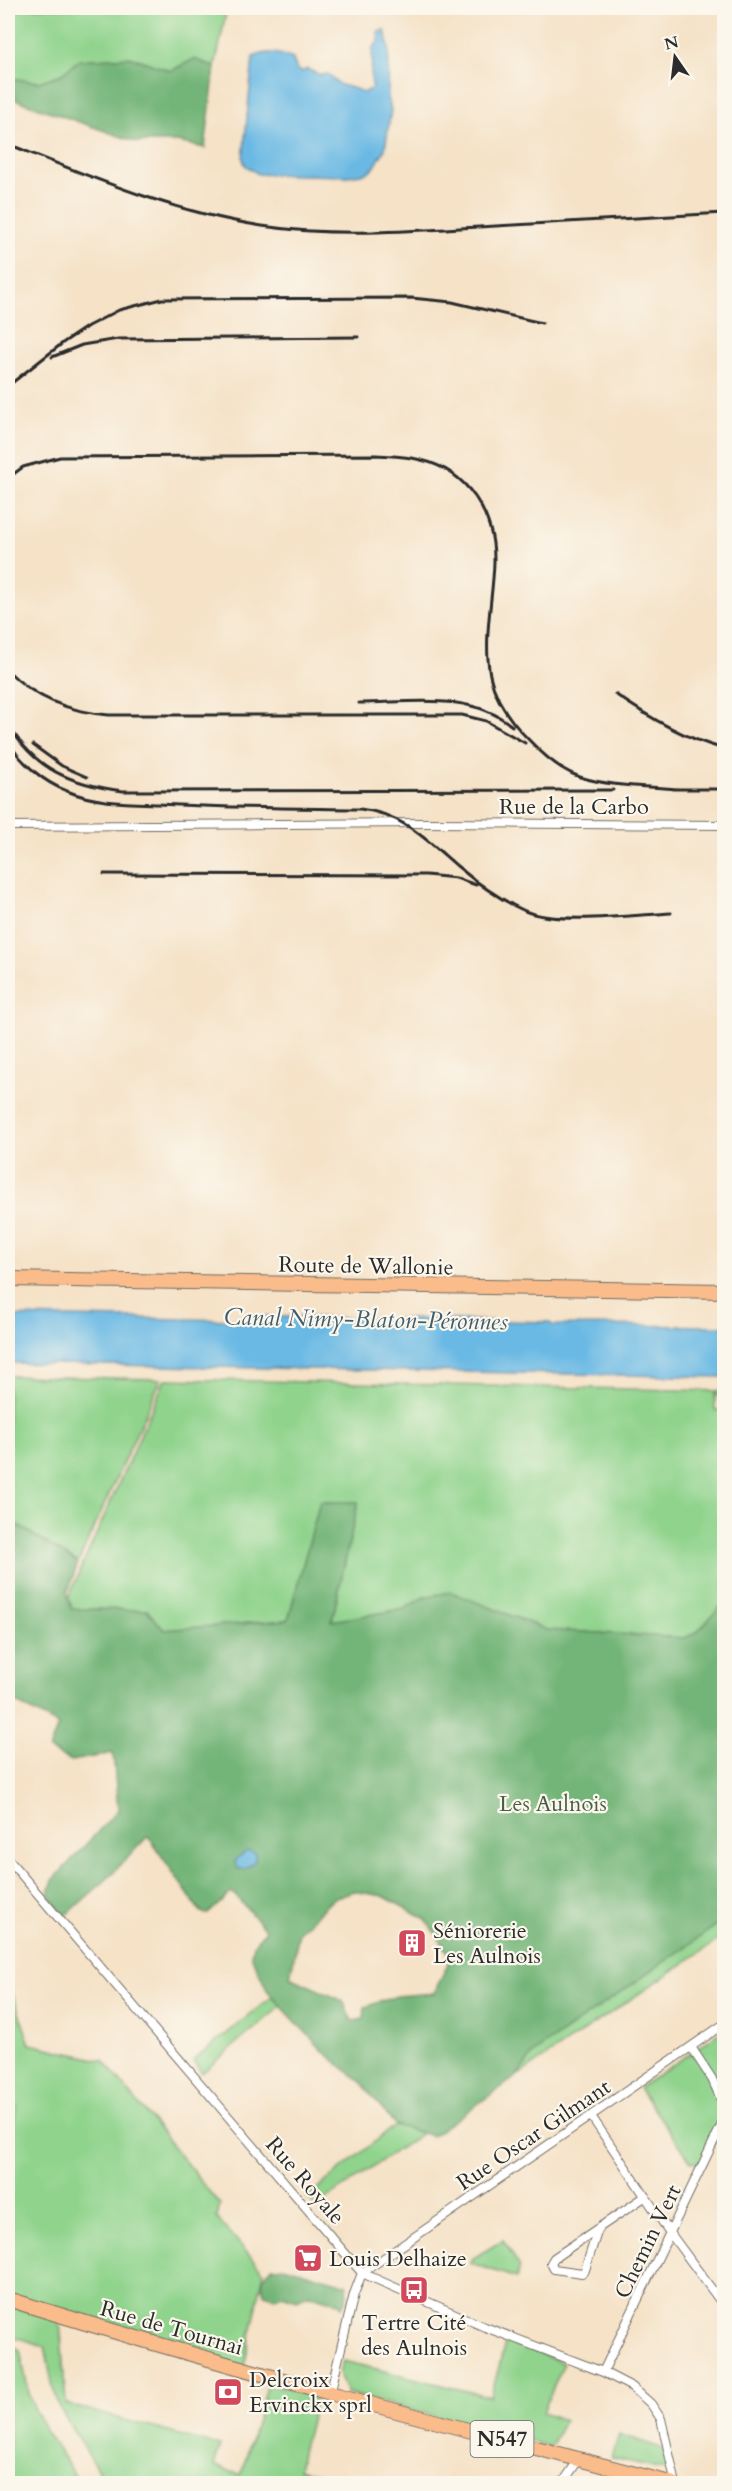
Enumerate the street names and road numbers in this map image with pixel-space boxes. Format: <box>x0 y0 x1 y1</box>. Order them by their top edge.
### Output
street label: Rue de la Carbo <box>499 792 649 822</box>
street label: Route de Wallonie <box>278 1249 454 1283</box>
street label: Rue Oscar Gilmant <box>451 2072 617 2198</box>
street label: Rue Royale <box>259 2130 352 2231</box>
street label: Chemin Vert <box>607 2179 688 2303</box>
street label: Rue de Tournai <box>97 2293 247 2363</box>
road number: N547 <box>470 2421 534 2457</box>

